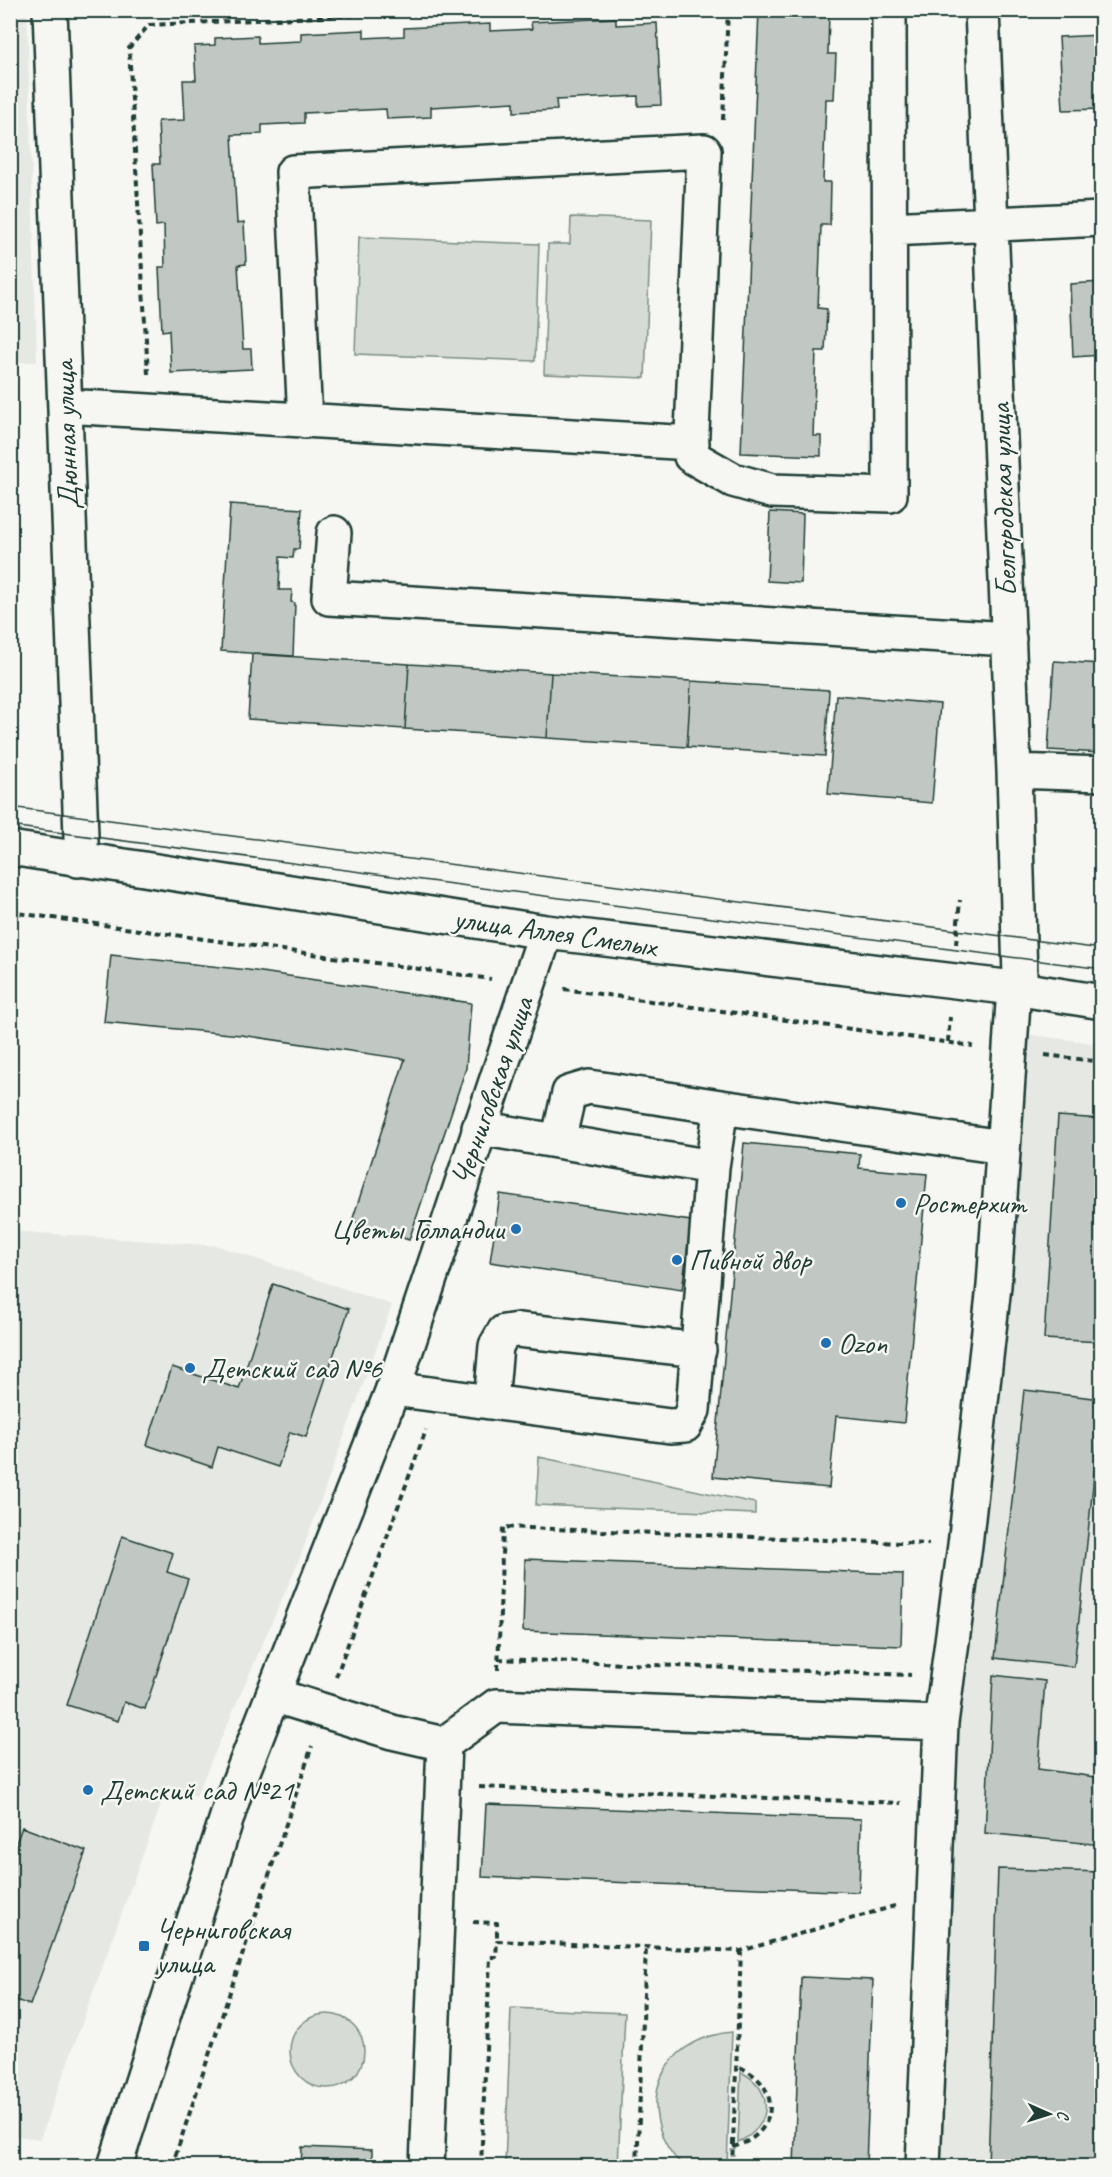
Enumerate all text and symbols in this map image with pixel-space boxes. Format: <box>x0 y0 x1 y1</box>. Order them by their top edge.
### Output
street label: Дюнная улица <box>44 357 88 510</box>
street label: Белгородская улица <box>981 401 1025 597</box>
street label: улица Аллея Смелых <box>449 899 661 965</box>
street label: Черниговская улица <box>442 990 543 1190</box>
place label: Ростерхит <box>913 1184 1028 1222</box>
marker: Ростерхит <box>894 1196 908 1210</box>
place label: Цветы Голландии <box>331 1210 506 1248</box>
marker: Цветы Голландии <box>509 1222 523 1236</box>
place label: Пивной двор <box>689 1241 812 1279</box>
marker: Пивной двор <box>670 1253 684 1267</box>
place label: Ozon <box>838 1324 888 1362</box>
marker: Ozon <box>819 1336 833 1350</box>
place label: Детский сад №6 <box>202 1349 384 1387</box>
marker: Детский сад №6 <box>183 1361 197 1375</box>
place label: Детский сад №21 <box>100 1771 295 1809</box>
marker: Детский сад №21 <box>81 1783 95 1797</box>
place label: Черниговская улица <box>154 1910 292 1982</box>
marker: Черниговская улица <box>137 1939 151 1953</box>
north arrow <box>1019 2084 1079 2144</box>
text: С <box>1053 2110 1073 2121</box>

